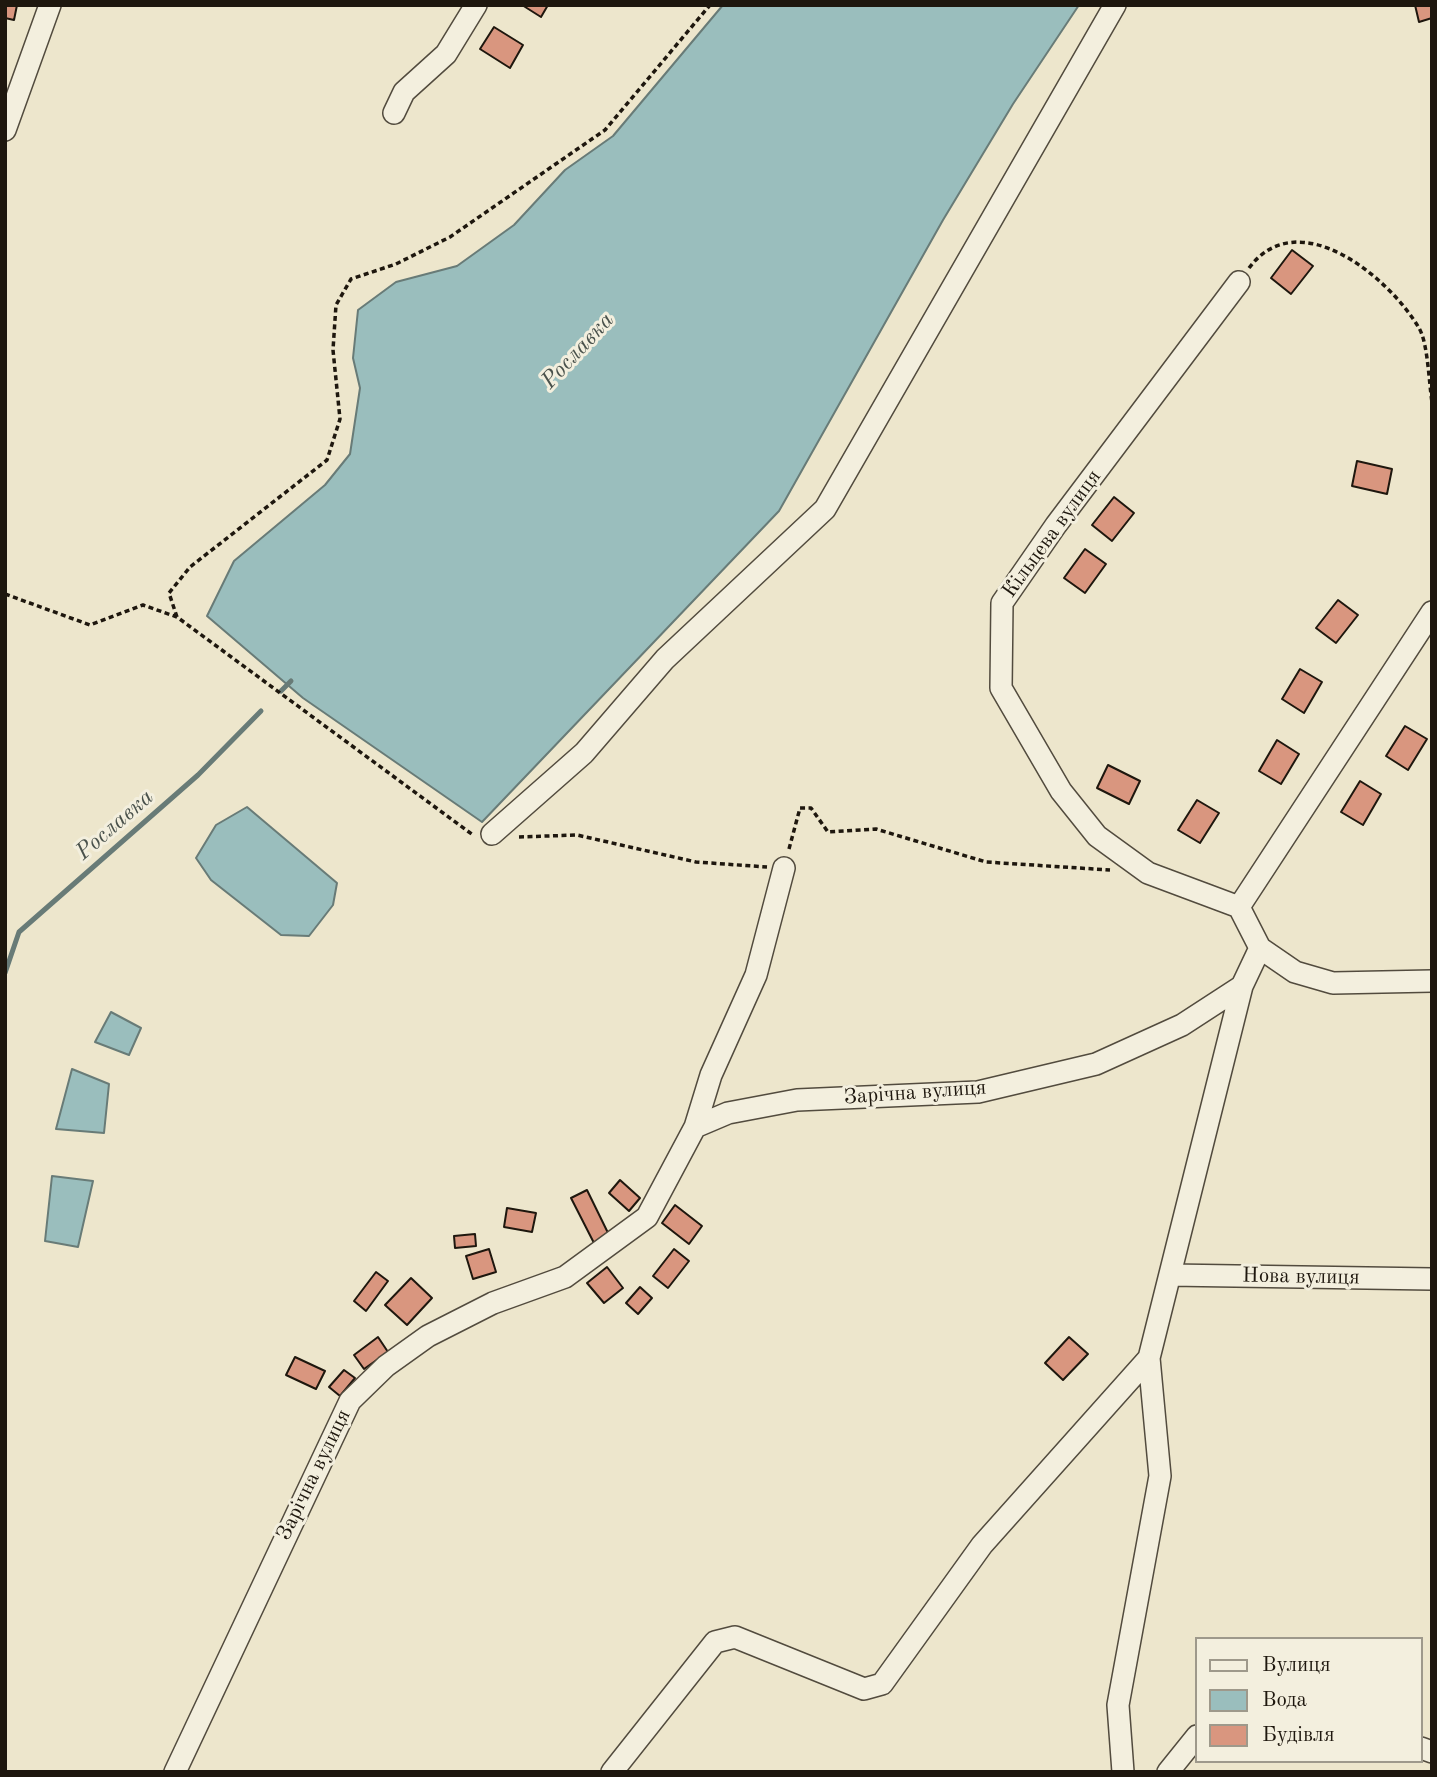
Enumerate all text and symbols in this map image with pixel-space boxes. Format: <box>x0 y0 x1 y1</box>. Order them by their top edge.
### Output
water label: Рославка <box>536 307 620 395</box>
street label: Кільцева вулиця <box>997 465 1107 603</box>
water label: Рославка <box>70 784 160 866</box>
street label: Зарічна вулиця <box>843 1075 987 1111</box>
street label: Нова вулиця <box>1242 1263 1360 1291</box>
street label: Зарічна вулиця <box>271 1405 357 1545</box>
legend <box>1196 1637 1423 1763</box>
text: Вулиця <box>1262 1655 1331 1676</box>
text: Вода <box>1262 1690 1307 1711</box>
text: Будівля <box>1262 1725 1335 1746</box>

